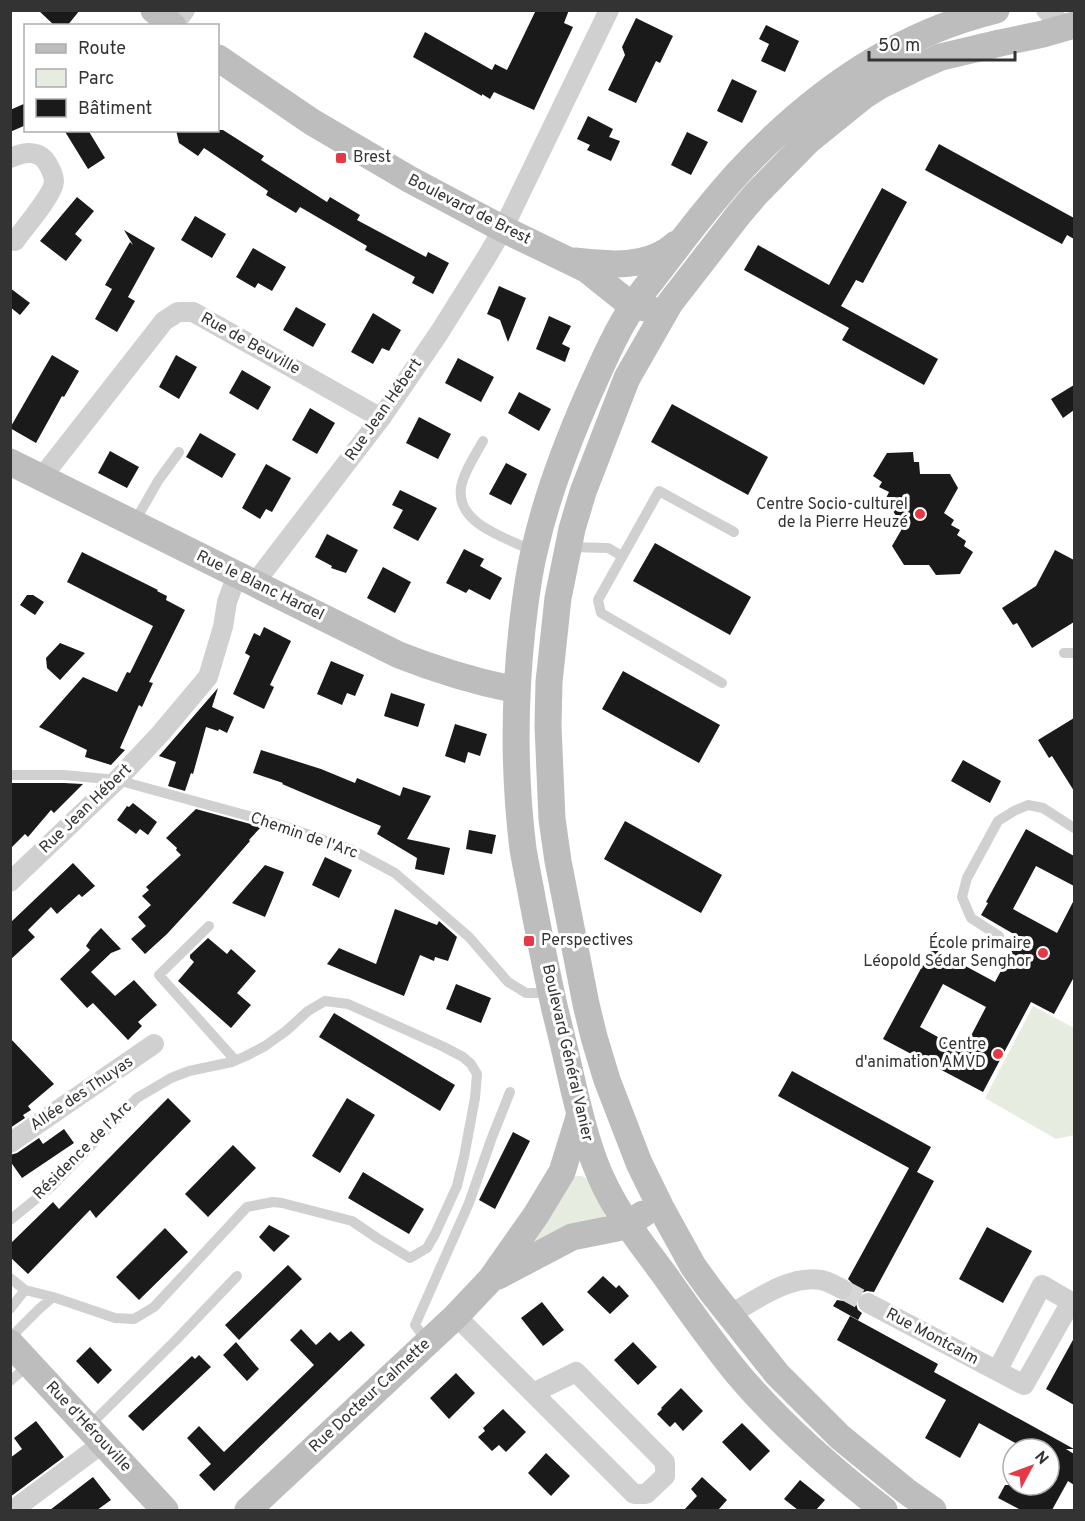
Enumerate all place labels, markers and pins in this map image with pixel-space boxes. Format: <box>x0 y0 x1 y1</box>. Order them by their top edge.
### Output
place label: Brest <box>353 148 391 168</box>
marker: Brest <box>334 151 348 165</box>
place label: Centre Socio-culturel de la Pierre Heuzé <box>756 495 908 533</box>
marker: Centre Socio-culturel de la Pierre Heuzé <box>913 507 927 521</box>
place label: Perspectives <box>541 931 633 951</box>
place label: École primaire Léopold Sédar Senghor <box>863 932 1031 972</box>
marker: Perspectives <box>522 934 536 948</box>
marker: École primaire Léopold Sédar Senghor <box>1036 946 1050 960</box>
place label: Centre d'animation AMVD <box>855 1035 986 1073</box>
marker: Centre d'animation AMVD <box>991 1047 1005 1061</box>

